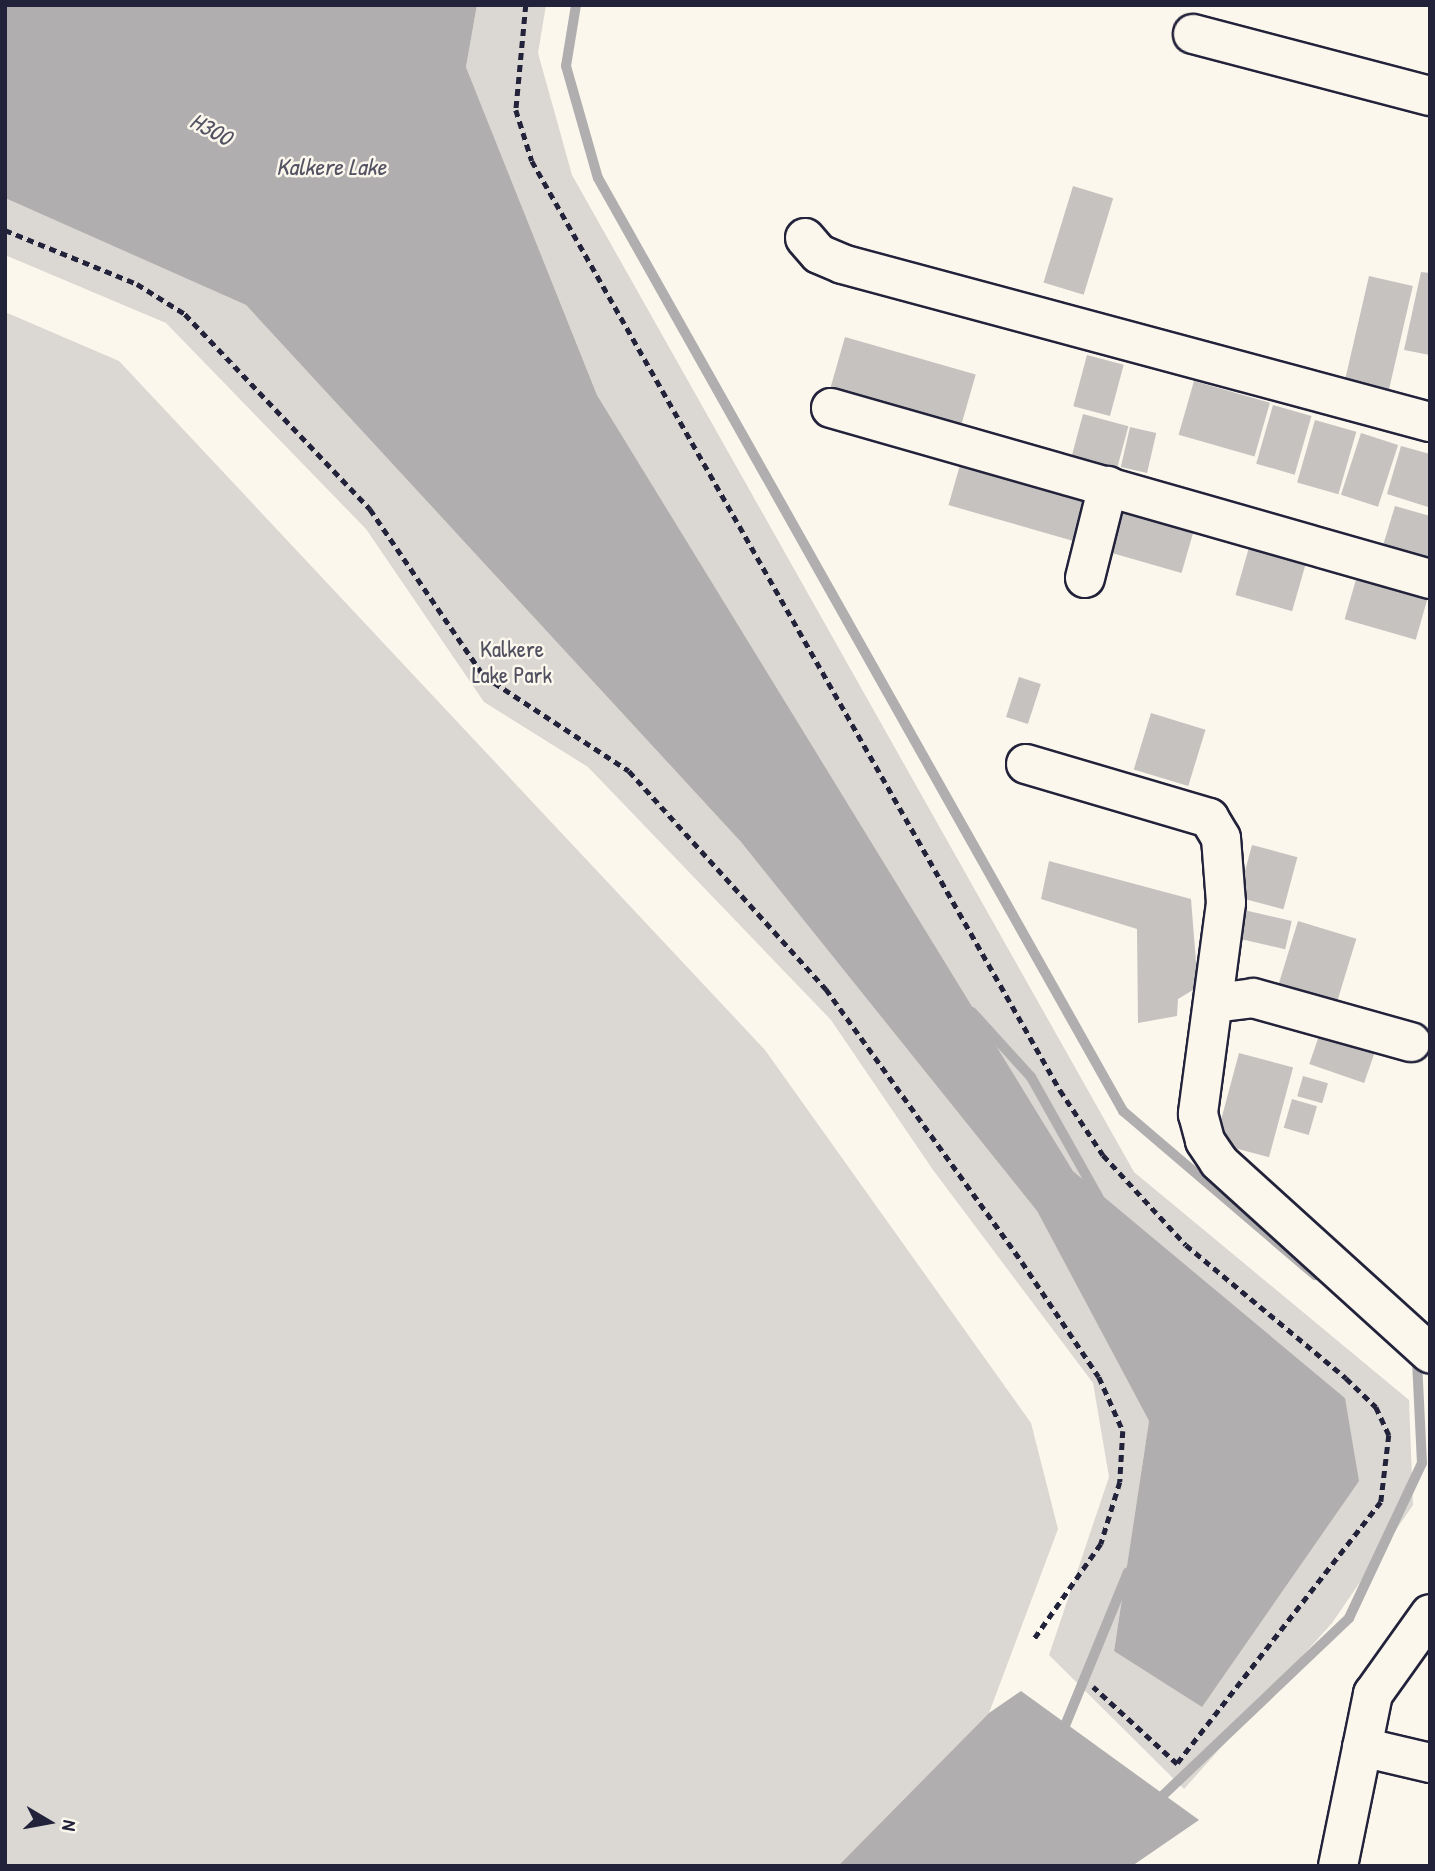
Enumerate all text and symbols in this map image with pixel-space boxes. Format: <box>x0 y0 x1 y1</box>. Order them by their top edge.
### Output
water label: H300 <box>185 106 237 152</box>
water label: Kalkere Lake <box>276 153 386 181</box>
park label: Kalkere Lake Park <box>472 635 552 689</box>
north arrow <box>14 1787 84 1857</box>
text: N <box>56 1818 83 1833</box>

